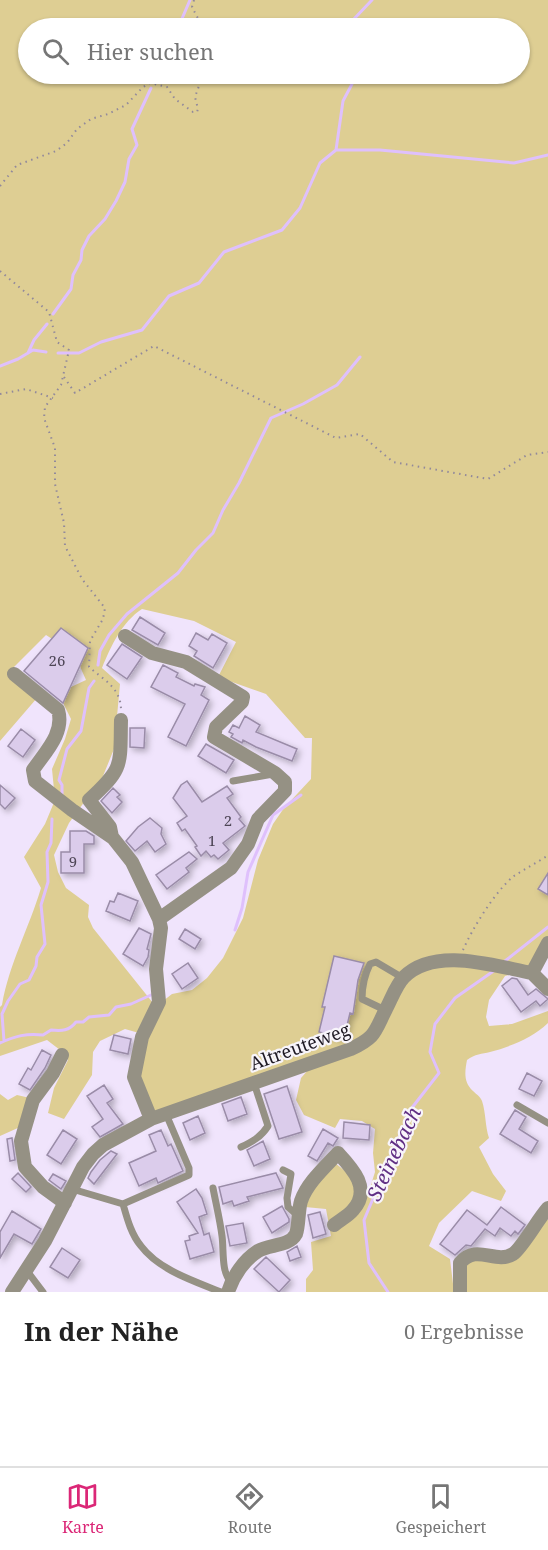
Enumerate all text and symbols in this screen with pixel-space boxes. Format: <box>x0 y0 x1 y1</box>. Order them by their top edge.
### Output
search box <box>18 18 530 84</box>
icon: search <box>39 35 72 68</box>
text: Hier suchen <box>87 36 214 66</box>
house number: 26 <box>49 650 65 670</box>
house number: 2 <box>224 810 232 830</box>
house number: 1 <box>208 830 216 850</box>
house number: 9 <box>69 851 77 871</box>
street label: Altreuteweg <box>246 1017 353 1075</box>
water label: Steinebach <box>360 1102 427 1205</box>
text: In der Nähe <box>24 1313 179 1349</box>
text: 0 Ergebnisse <box>404 1318 524 1345</box>
tab: Karte <box>62 1480 104 1538</box>
tab: Route <box>228 1480 272 1538</box>
tab: Gespeichert <box>396 1480 486 1538</box>

